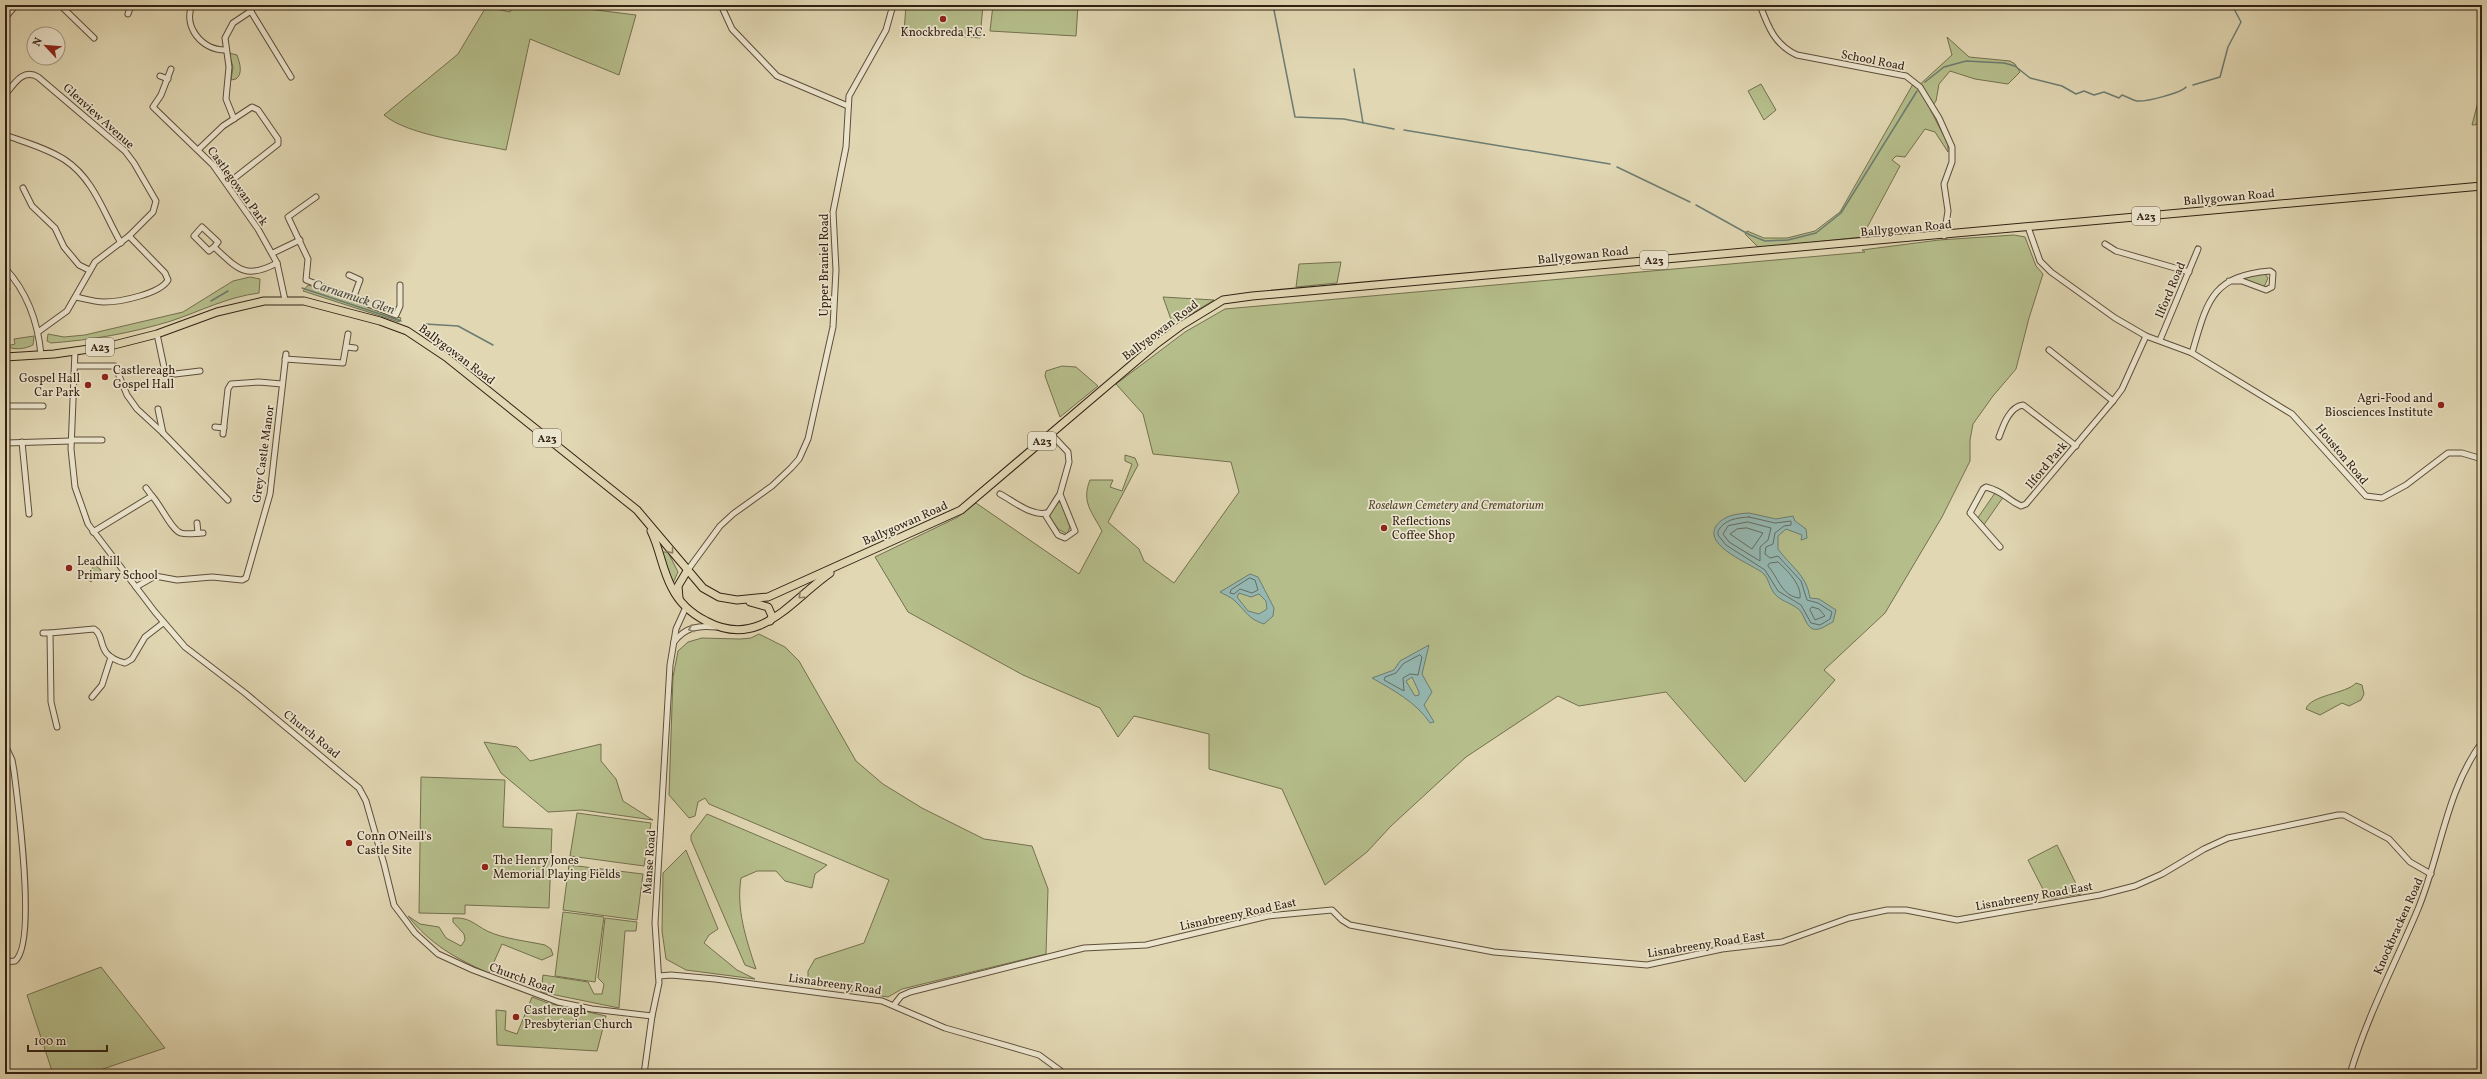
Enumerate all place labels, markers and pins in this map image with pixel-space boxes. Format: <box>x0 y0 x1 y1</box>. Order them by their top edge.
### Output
marker: Knockbreda F.C. <box>938 14 948 24</box>
place label: Knockbreda F.C. <box>901 25 986 41</box>
place label: Castlereagh Gospel Hall <box>113 363 175 393</box>
place label: Gospel Hall Car Park <box>19 371 80 401</box>
marker: Castlereagh Gospel Hall <box>100 372 110 382</box>
marker: Gospel Hall Car Park <box>83 380 93 390</box>
place label: Agri-Food and Biosciences Institute <box>2325 391 2433 421</box>
marker: Agri-Food and Biosciences Institute <box>2436 400 2446 410</box>
place label: Reflections Coffee Shop <box>1392 514 1455 544</box>
marker: Reflections Coffee Shop <box>1379 523 1389 533</box>
place label: Leadhill Primary School <box>77 554 158 584</box>
marker: Leadhill Primary School <box>64 563 74 573</box>
place label: Conn O'Neill's Castle Site <box>357 829 432 859</box>
marker: Conn O'Neill's Castle Site <box>344 838 354 848</box>
place label: The Henry Jones Memorial Playing Fields <box>493 853 620 883</box>
marker: The Henry Jones Memorial Playing Fields <box>480 862 490 872</box>
place label: Castlereagh Presbyterian Church <box>524 1003 633 1033</box>
marker: Castlereagh Presbyterian Church <box>511 1012 521 1022</box>

